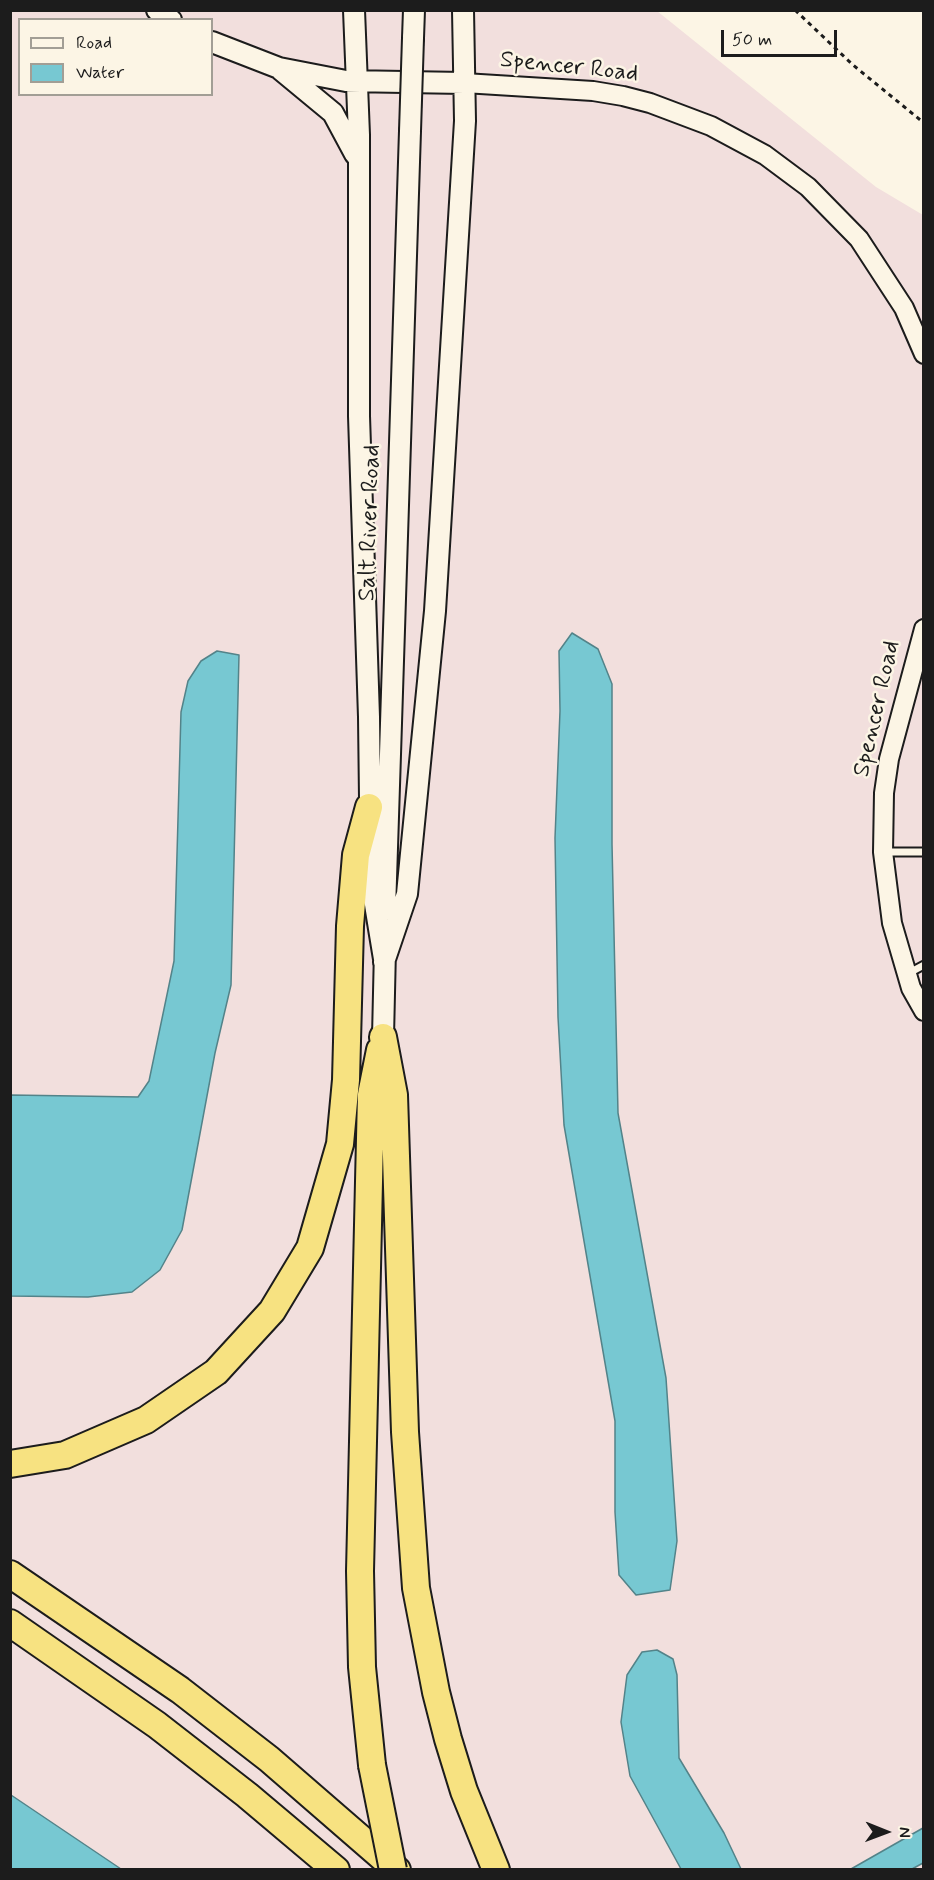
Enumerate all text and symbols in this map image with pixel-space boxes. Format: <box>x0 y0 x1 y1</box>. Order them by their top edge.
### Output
legend <box>18 18 213 96</box>
scale bar <box>724 18 840 56</box>
text: 50 m <box>732 28 772 52</box>
text: Road <box>76 31 112 55</box>
street label: Spencer Road <box>498 46 640 90</box>
text: Water <box>76 61 124 85</box>
street label: Salt River Road <box>354 444 388 602</box>
street label: Spencer Road <box>848 638 908 780</box>
north arrow <box>856 1802 916 1862</box>
text: N <box>894 1827 915 1838</box>

